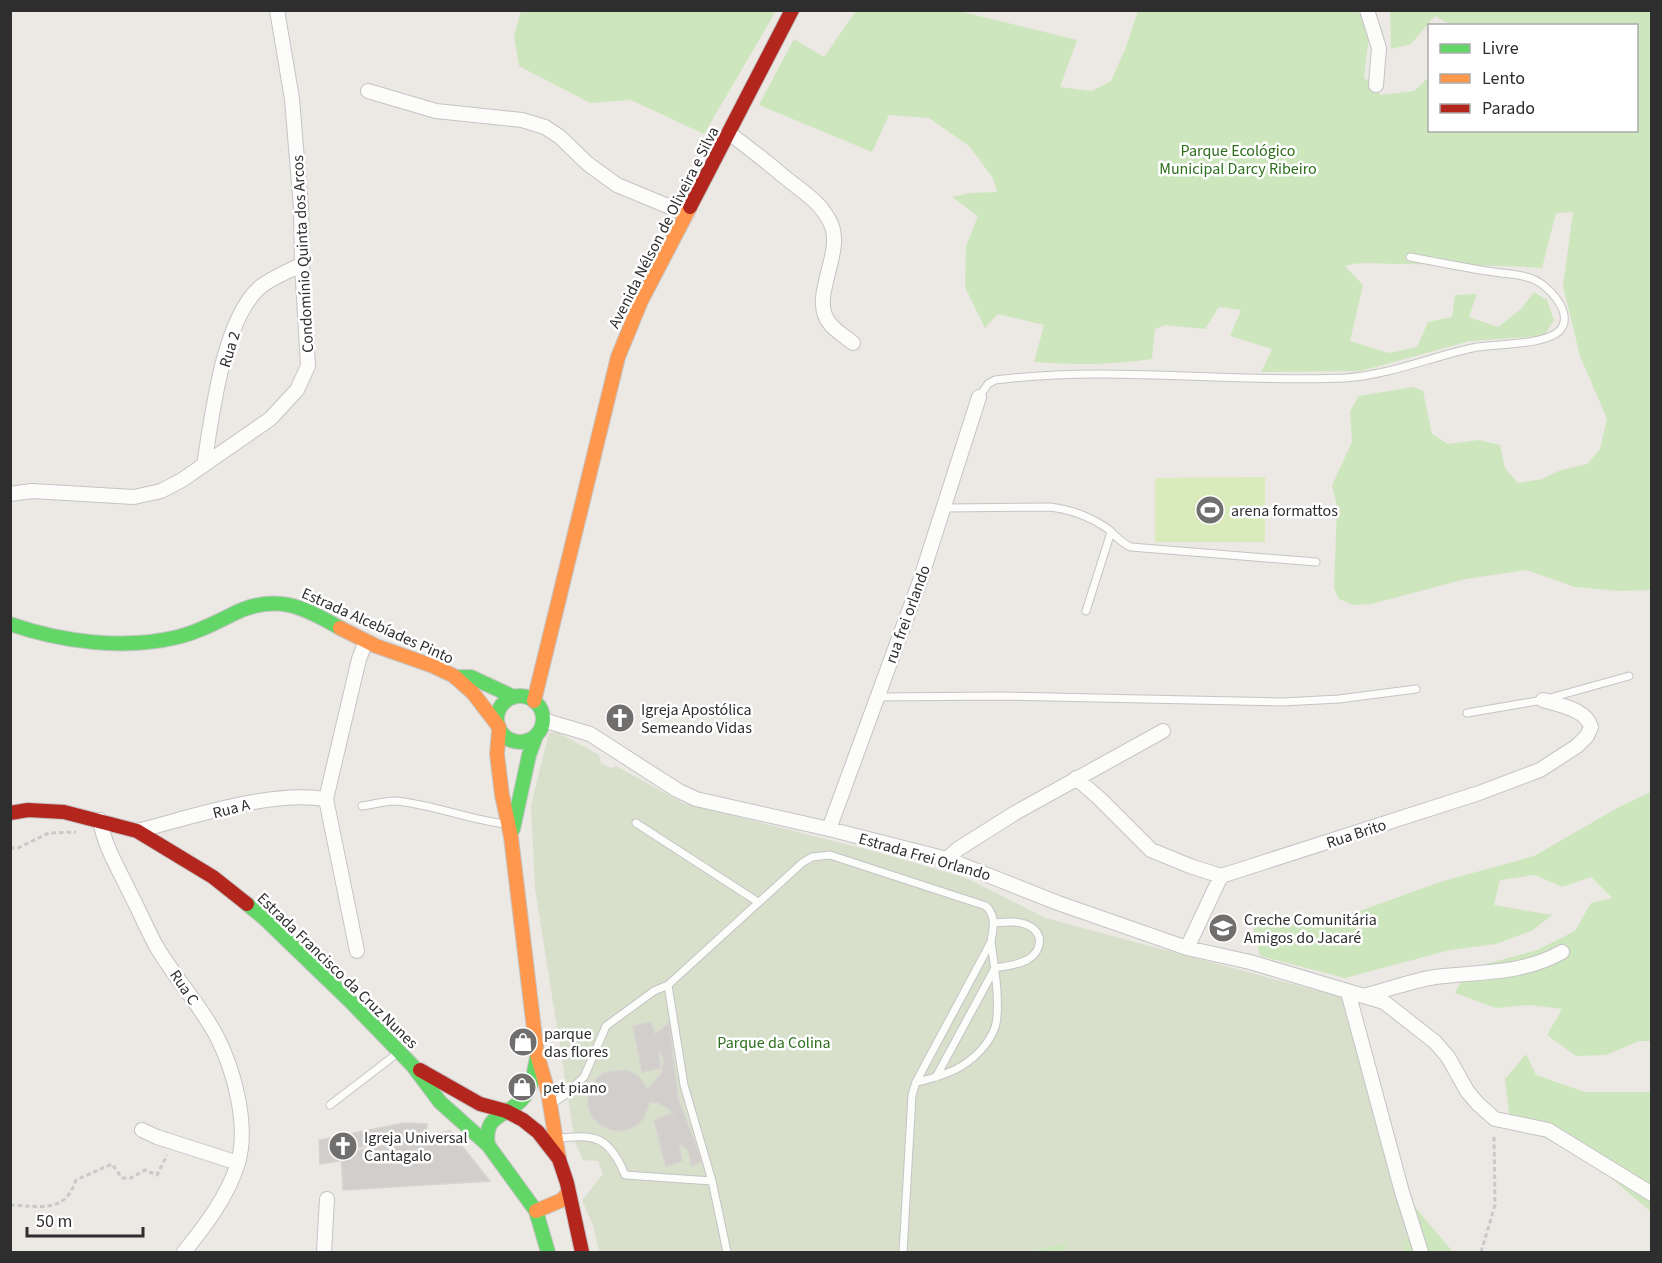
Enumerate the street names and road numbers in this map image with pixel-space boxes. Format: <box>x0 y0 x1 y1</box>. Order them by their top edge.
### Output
street label: Avenida Nélson de Oliveira e Silva <box>603 123 724 332</box>
street label: Condomínio Quinta dos Arcos <box>287 154 319 353</box>
street label: Rua 2 <box>214 328 246 370</box>
street label: rua frei orlando <box>880 562 936 667</box>
street label: Estrada Alcebíades Pinto <box>298 582 457 669</box>
street label: Rua A <box>210 794 253 824</box>
street label: Rua Brito <box>1324 814 1389 854</box>
street label: Estrada Frei Orlando <box>856 828 993 886</box>
street label: Estrada Francisco da Cruz Nunes <box>252 888 423 1054</box>
street label: Rua C <box>164 966 204 1010</box>

